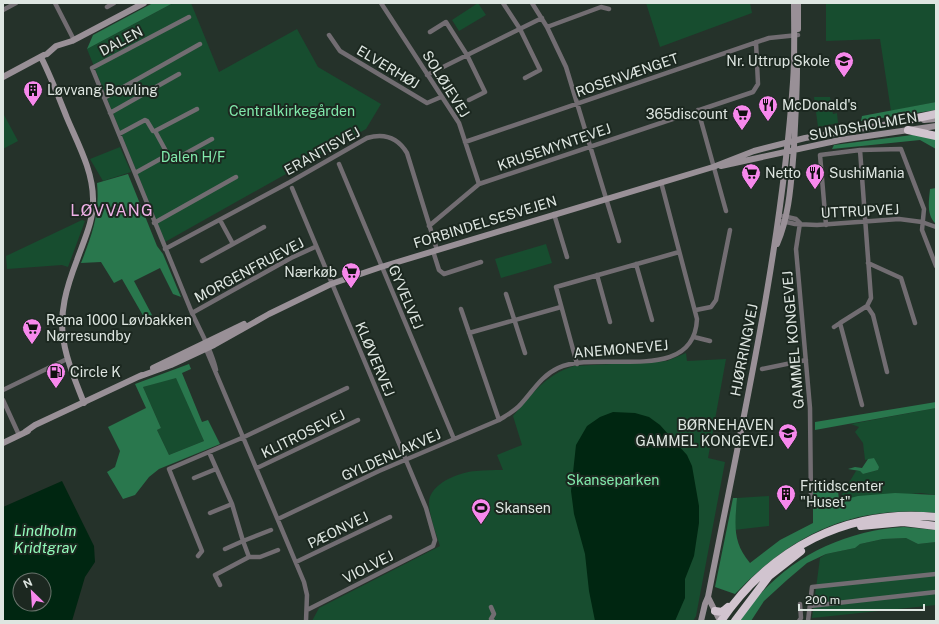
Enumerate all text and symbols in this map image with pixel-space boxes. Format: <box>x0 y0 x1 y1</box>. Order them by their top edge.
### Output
street label: DALEN <box>97 23 145 59</box>
street label: ELVERHØJ <box>354 42 422 92</box>
street label: SOLØJEVEJ <box>419 48 473 120</box>
street label: ROSENVÆNGET <box>573 50 681 100</box>
school or university icon: Nr. Uttrup Skole <box>833 50 855 78</box>
place label: Nr. Uttrup Skole <box>726 53 830 69</box>
building icon: Løvvang Bowling <box>22 79 44 107</box>
place label: Løvvang Bowling <box>47 82 158 98</box>
restaurant icon: McDonald's <box>757 94 779 122</box>
place label: McDonald's <box>782 97 857 113</box>
park label: Centralkirkegården <box>229 103 355 119</box>
supermarket icon: 365discount <box>731 103 753 131</box>
place label: 365discount <box>646 106 728 122</box>
street label: SUNDSHOLMEN <box>808 109 918 143</box>
street label: KRUSEMYNTEVEJ <box>495 120 613 174</box>
street label: ERANTISVEJ <box>281 124 363 178</box>
park label: Dalen H/F <box>161 149 225 165</box>
supermarket icon: Netto <box>740 162 762 190</box>
restaurant icon: SushiMania <box>804 162 826 190</box>
place label: Netto <box>765 165 801 181</box>
place label: SushiMania <box>829 165 905 181</box>
street label: FORBINDELSESVEJEN <box>411 193 559 251</box>
district label: LØVVANG <box>70 201 154 220</box>
street label: UTTRUPVEJ <box>820 201 900 221</box>
street label: MORGENFRUEVEJ <box>192 234 306 306</box>
supermarket icon: Nærkøb <box>340 261 362 289</box>
street label: GYVELVEJ <box>385 263 427 331</box>
place label: Nærkøb <box>284 264 337 280</box>
street label: GAMMEL KONGEVEJ <box>779 270 807 410</box>
street label: HJØRRINGVEJ <box>727 302 761 398</box>
place label: Rema 1000 Løvbakken Nørresundby <box>46 312 192 344</box>
supermarket icon: Rema 1000 Løvbakken Nørresundby <box>21 317 43 345</box>
street label: KLØVERVEJ <box>352 319 398 399</box>
street label: ANEMONEVEJ <box>573 337 669 361</box>
fuel station icon: Circle K <box>45 361 67 389</box>
place label: Circle K <box>70 364 121 380</box>
street label: KLITROSEVEJ <box>258 407 348 461</box>
place label: BØRNEHAVEN GAMMEL KONGEVEJ <box>636 417 774 449</box>
school or university icon: BØRNEHAVEN GAMMEL KONGEVEJ <box>777 422 799 450</box>
street label: GYLDENLAKVEJ <box>339 426 443 484</box>
park label: Skanseparken <box>567 472 659 488</box>
place label: Fritidscenter "Huset" <box>800 478 884 510</box>
building icon: Fritidscenter "Huset" <box>775 483 797 511</box>
sports icon: Skansen <box>470 497 492 525</box>
place label: Skansen <box>495 500 551 516</box>
street label: PÆONVEJ <box>305 508 371 552</box>
water label: Lindholm Kridtgrav <box>14 522 77 556</box>
street label: VIOLVEJ <box>340 547 396 587</box>
north arrow <box>12 572 52 612</box>
text: N <box>21 576 34 590</box>
scale bar <box>799 586 924 612</box>
text: 200 m <box>805 593 840 607</box>

